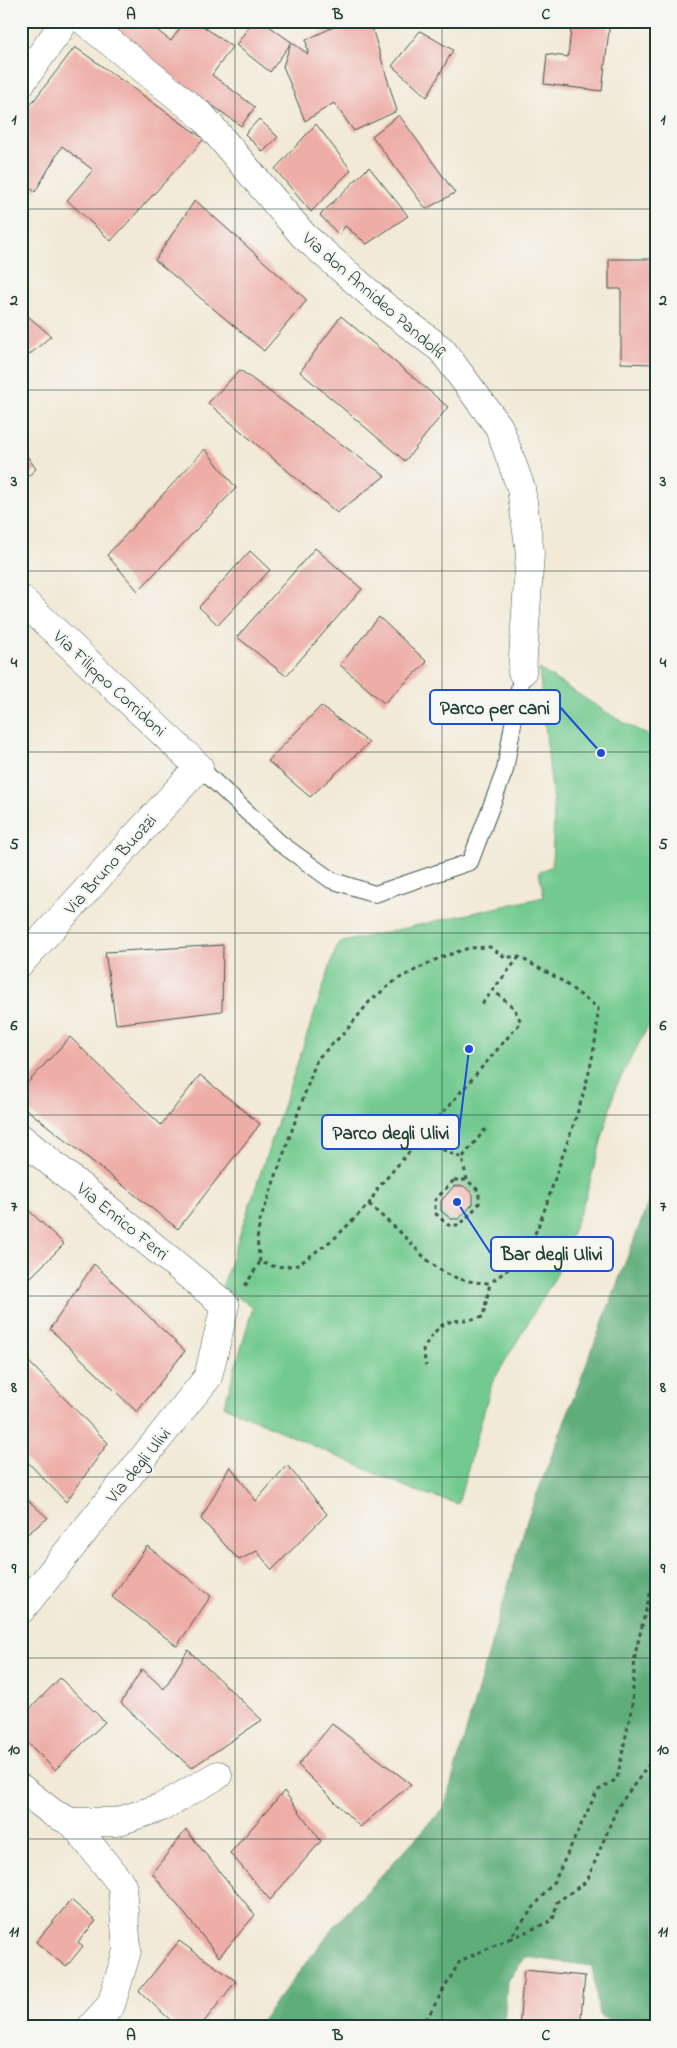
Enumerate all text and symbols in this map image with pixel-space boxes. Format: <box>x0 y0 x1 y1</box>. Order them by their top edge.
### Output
text: A <box>126 3 136 27</box>
text: B <box>332 3 344 27</box>
text: C <box>542 3 551 27</box>
text: 1 <box>11 108 17 132</box>
text: 1 <box>660 108 666 132</box>
street label: Via don Annideo Pandolfi <box>294 226 452 368</box>
text: 2 <box>9 289 18 313</box>
text: 2 <box>658 289 667 313</box>
text: 3 <box>10 470 18 494</box>
text: 3 <box>659 470 667 494</box>
street label: Via Filippo Corridoni <box>45 624 171 744</box>
text: 4 <box>10 651 18 675</box>
text: 4 <box>659 651 667 675</box>
callout: Parco per cani <box>430 690 560 724</box>
text: Parco per cani <box>440 696 550 723</box>
street label: Via Bruno Buozzi <box>58 809 164 922</box>
text: 5 <box>9 833 19 857</box>
text: 5 <box>658 833 668 857</box>
text: 6 <box>9 1014 18 1038</box>
text: 6 <box>658 1014 667 1038</box>
callout: Parco degli Ulivi <box>322 1115 459 1149</box>
text: Parco degli Ulivi <box>333 1121 449 1150</box>
street label: Via Enrico Ferri <box>69 1177 173 1268</box>
text: 7 <box>11 1195 18 1219</box>
text: 7 <box>660 1195 667 1219</box>
callout: Bar degli Ulivi <box>491 1237 613 1271</box>
text: Bar degli Ulivi <box>500 1242 603 1271</box>
text: 8 <box>10 1376 17 1400</box>
text: 8 <box>659 1376 666 1400</box>
street label: Via degli Ulivi <box>100 1423 179 1511</box>
text: 9 <box>11 1557 17 1581</box>
text: 9 <box>660 1557 666 1581</box>
text: 10 <box>8 1738 20 1762</box>
text: 10 <box>657 1738 669 1762</box>
text: 11 <box>9 1920 20 1944</box>
text: 11 <box>658 1920 669 1944</box>
text: A <box>126 2024 136 2048</box>
text: B <box>332 2024 344 2048</box>
text: C <box>542 2024 551 2048</box>

